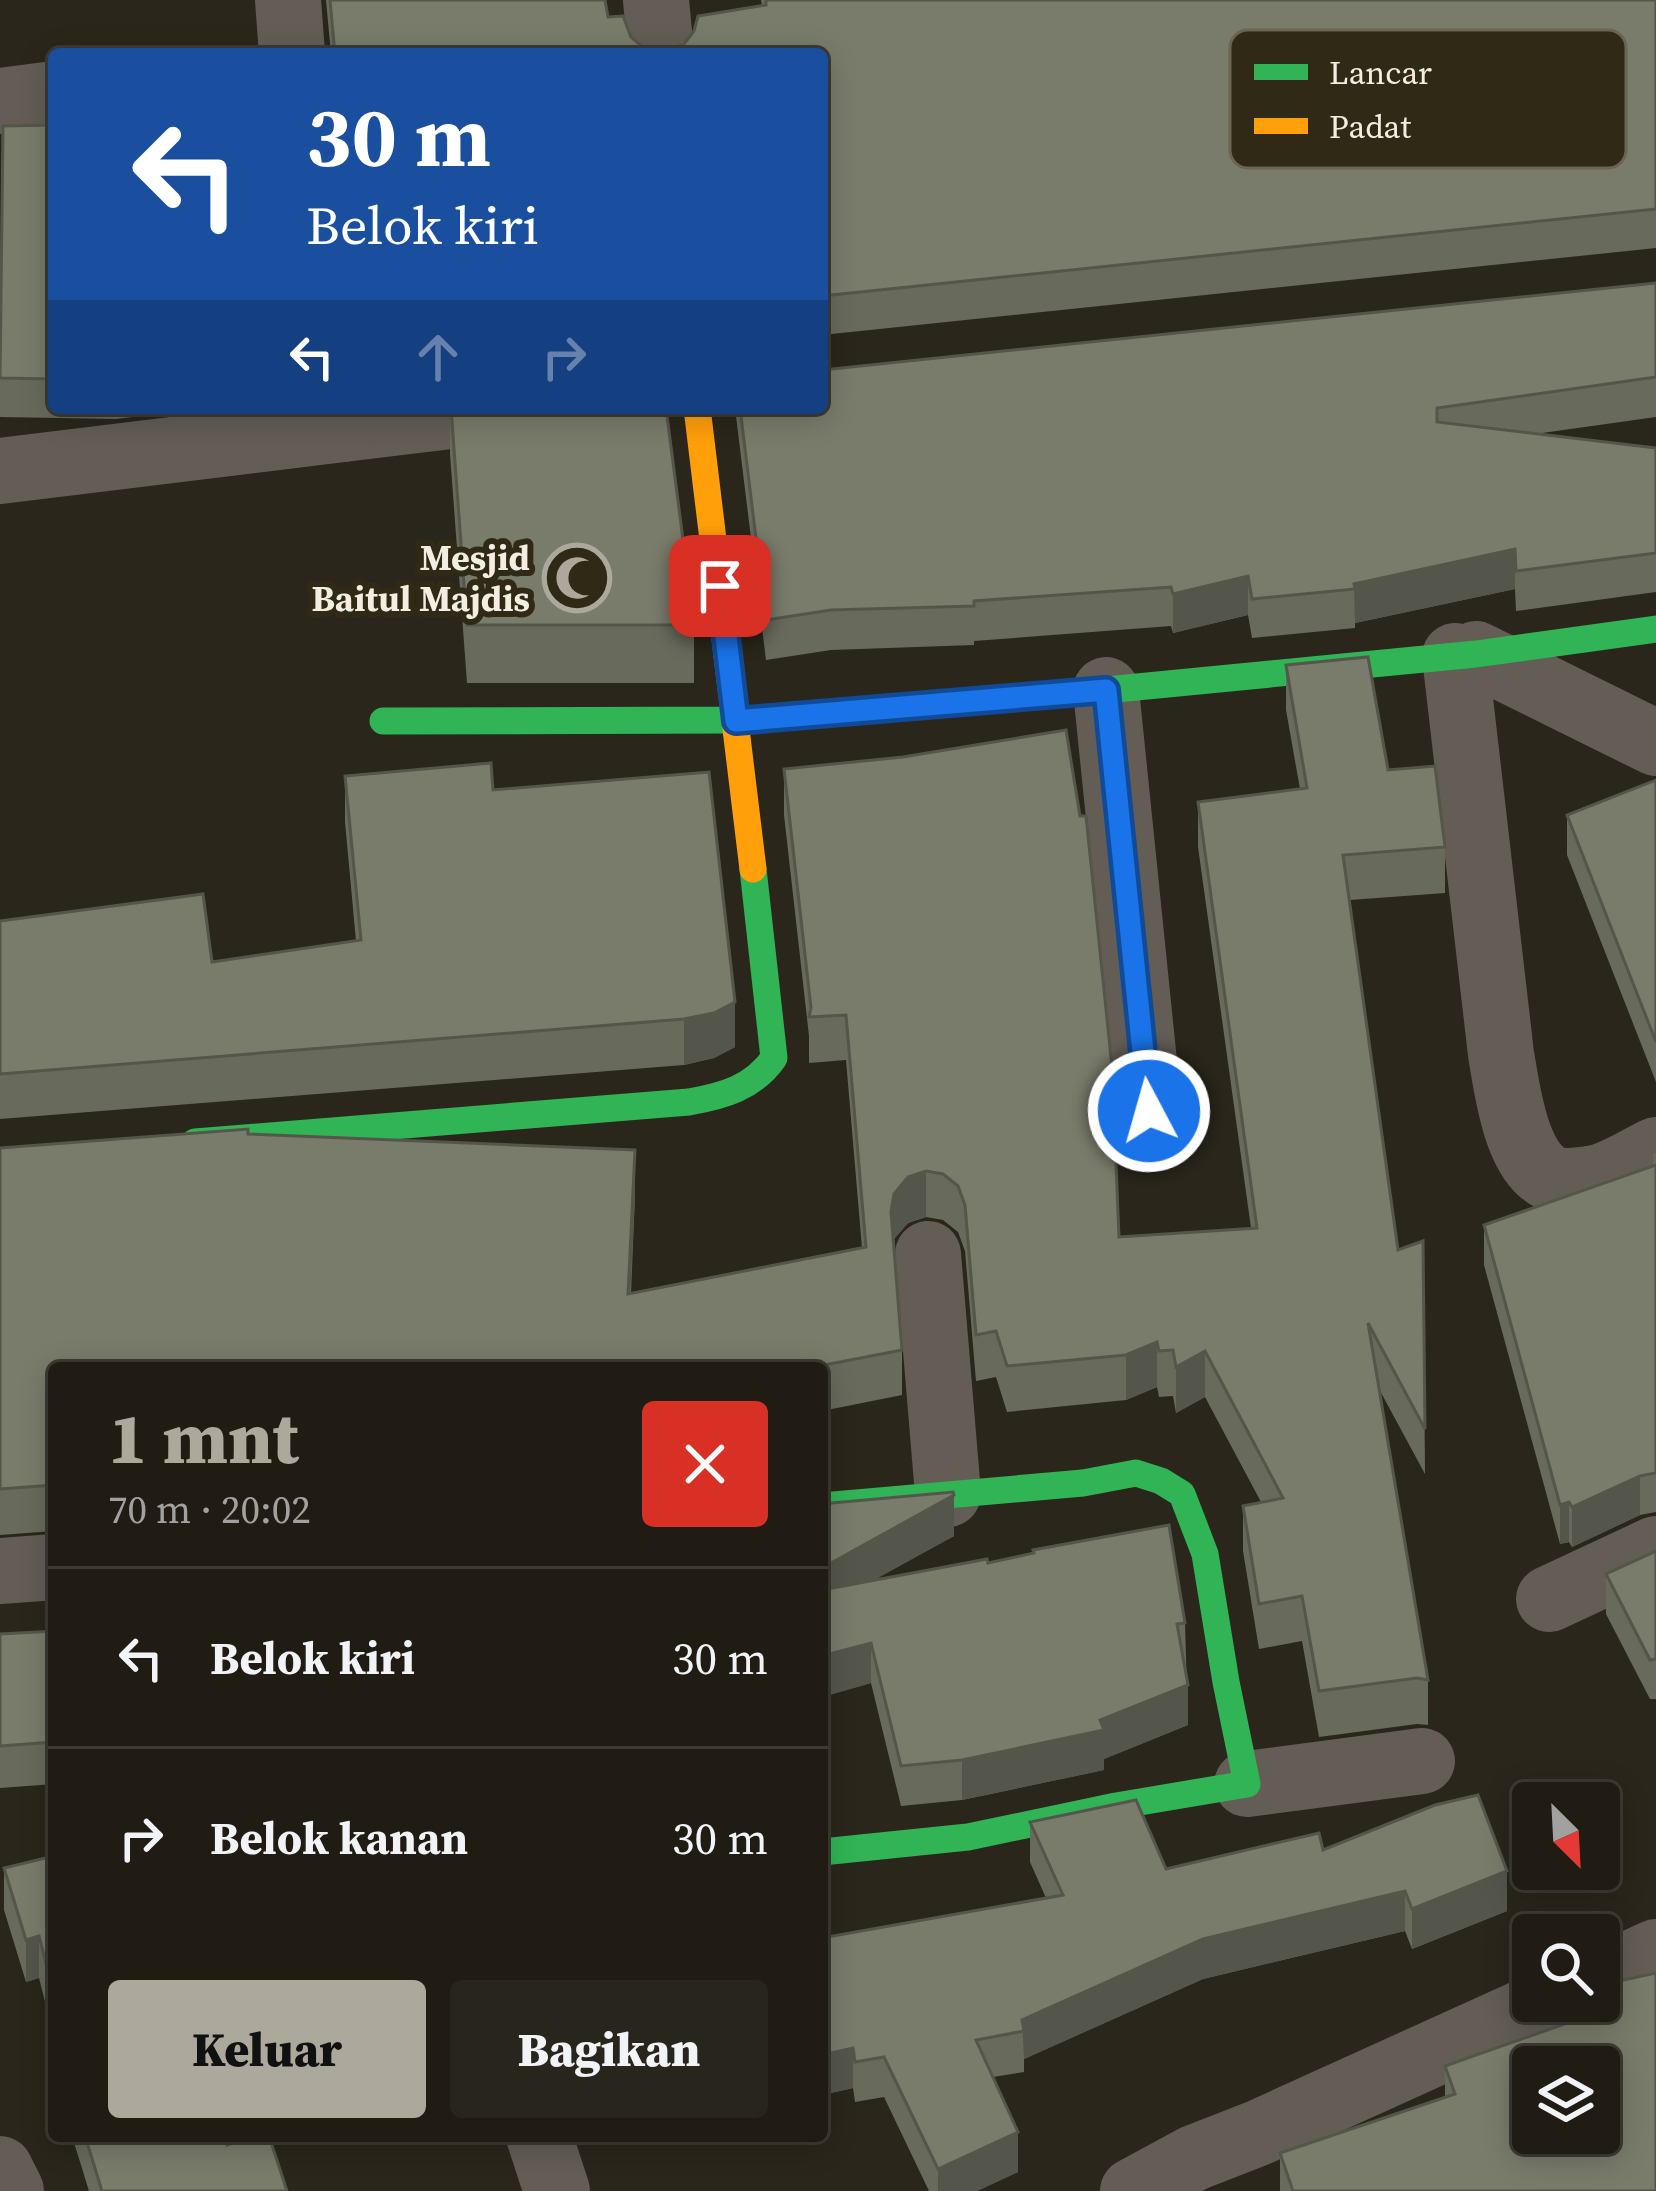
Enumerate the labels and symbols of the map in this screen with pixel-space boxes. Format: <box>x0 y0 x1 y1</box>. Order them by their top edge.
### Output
legend <box>1230 30 1626 168</box>
text: Lancar <box>1329 50 1432 95</box>
text: Padat <box>1329 104 1411 149</box>
place label: Mesjid Baitul Majdis <box>311 533 530 623</box>
pin <box>669 535 771 637</box>
mosque icon: Mesjid Baitul Majdis <box>542 543 612 613</box>
position arrow <box>1086 1048 1212 1174</box>
north arrow <box>1512 1782 1620 1890</box>

